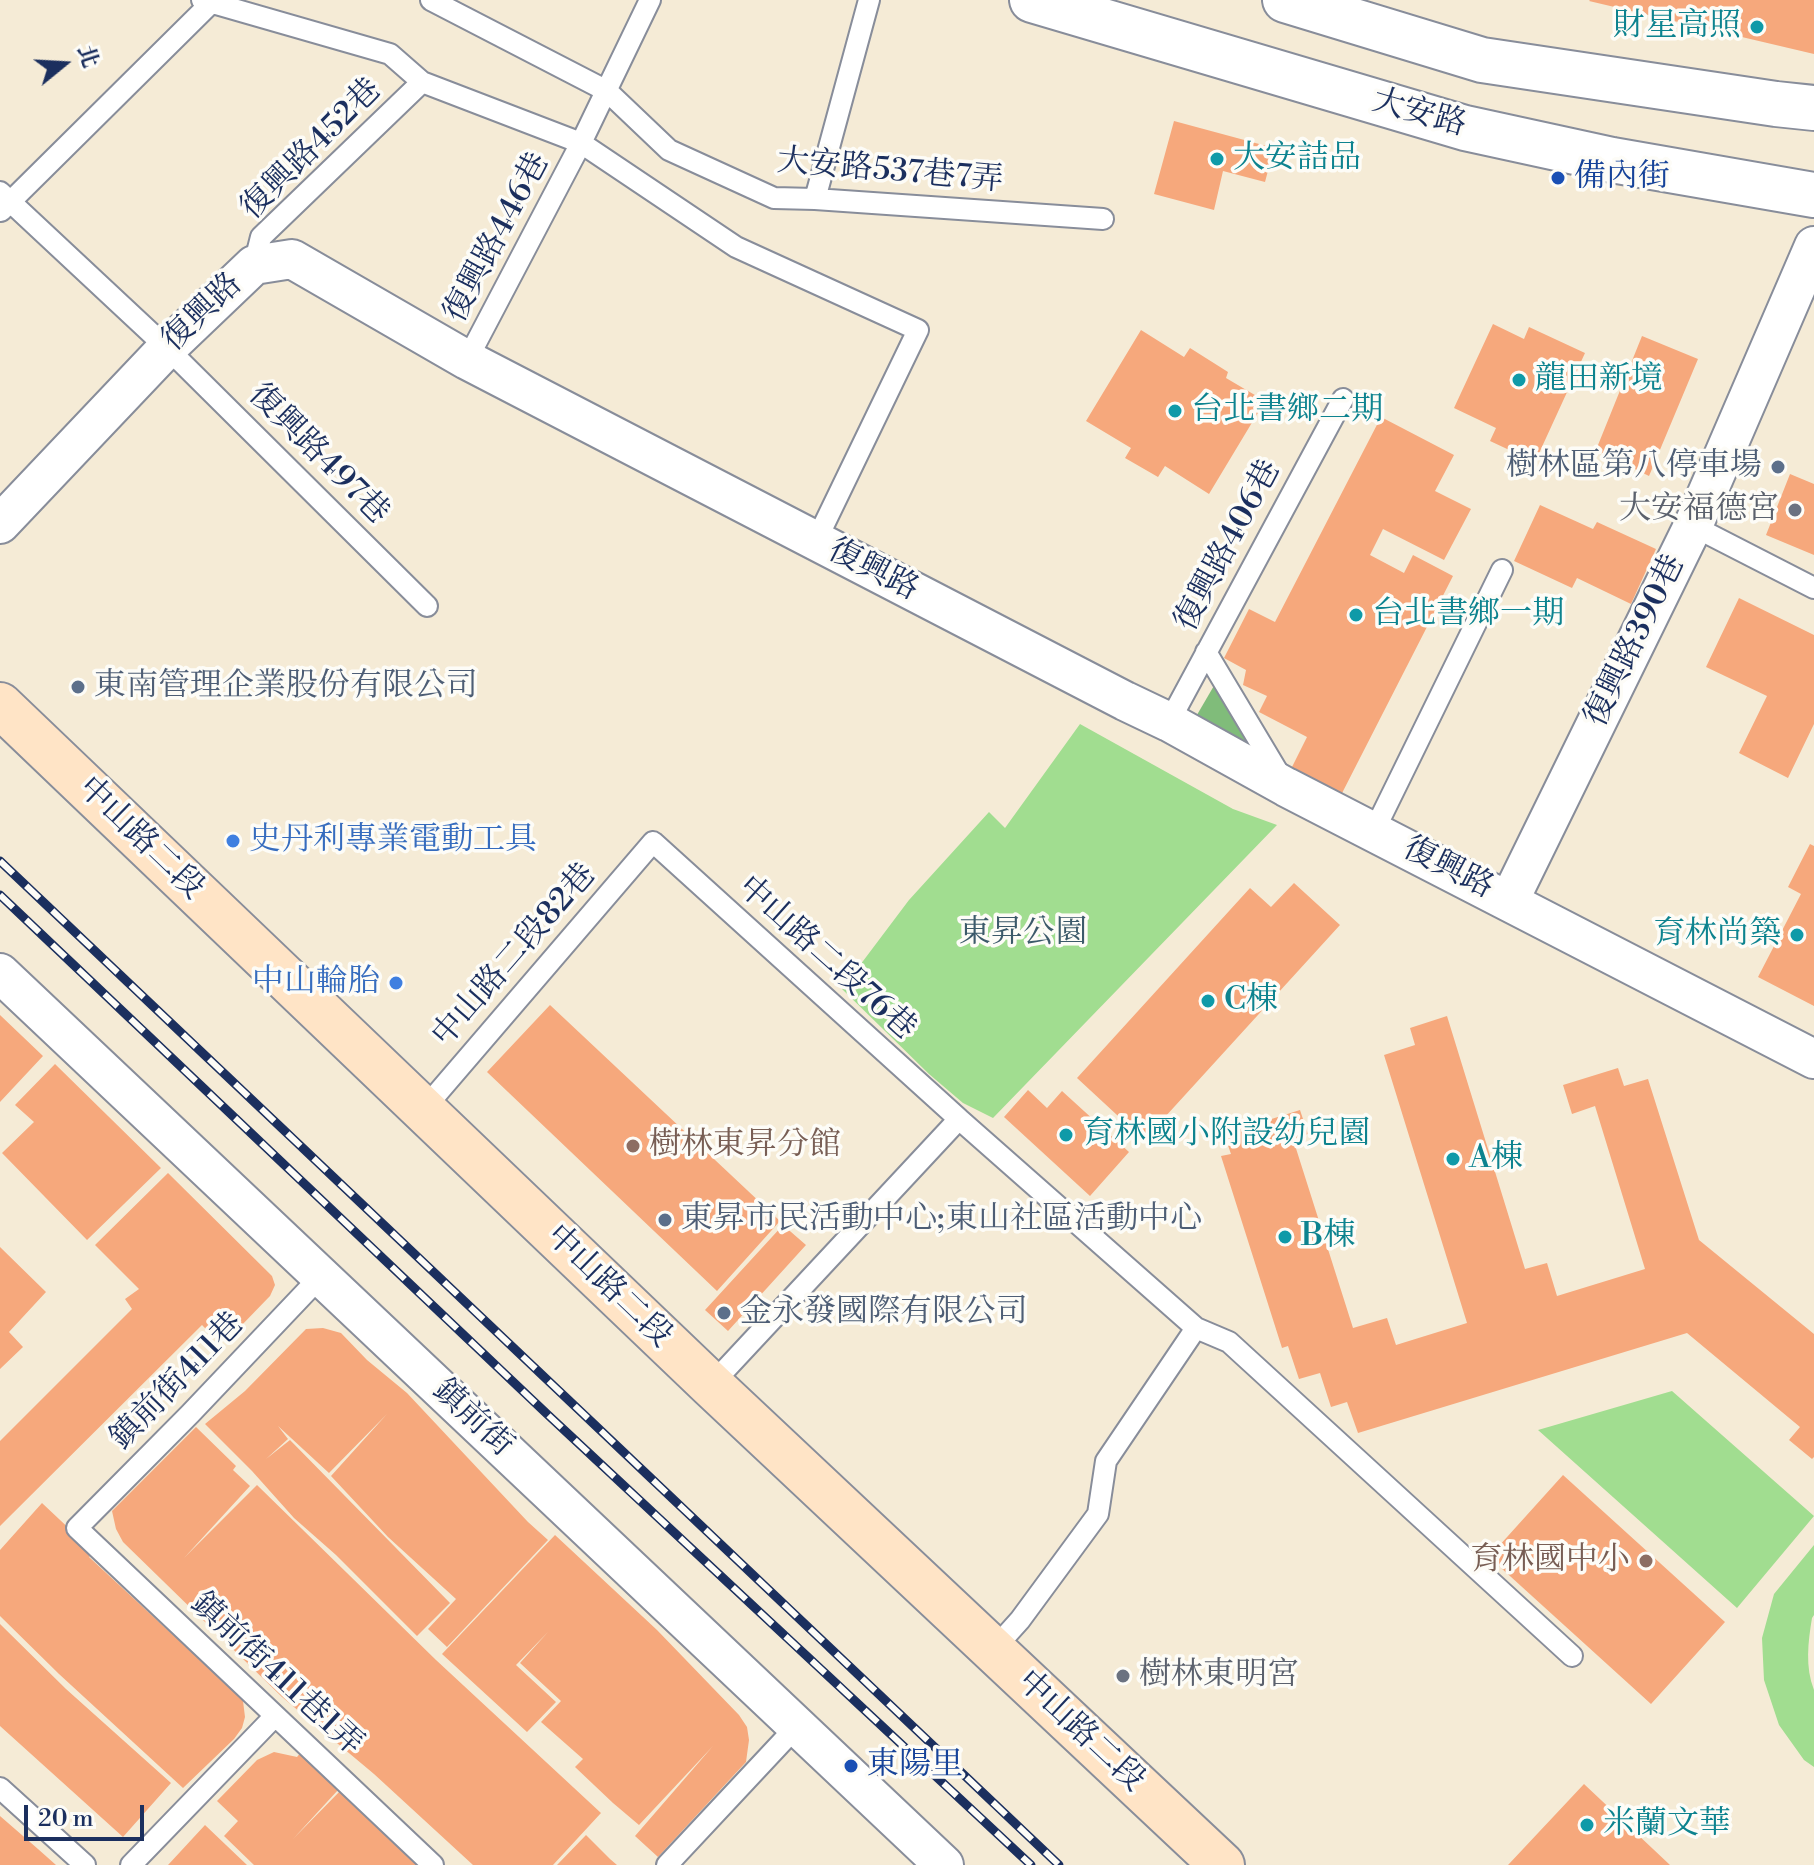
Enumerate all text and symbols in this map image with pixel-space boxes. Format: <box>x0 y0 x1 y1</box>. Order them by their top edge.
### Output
place label: 財星高照 <box>1613 8 1741 46</box>
marker: 財星高照 <box>1748 18 1766 36</box>
north arrow <box>24 24 104 104</box>
text: 北 <box>71 42 104 71</box>
street label: 復興路452巷 <box>234 72 390 228</box>
street label: 大安路 <box>1368 82 1470 146</box>
place label: 大安詰品 <box>1233 140 1361 178</box>
street label: 大安路537巷7弄 <box>775 143 1005 201</box>
street label: 復興路446巷 <box>437 147 559 329</box>
marker: 大安詰品 <box>1208 150 1226 168</box>
place label: 備內街 <box>1574 159 1670 197</box>
marker: 備內街 <box>1549 169 1567 187</box>
street label: 復興路 <box>155 266 251 360</box>
place label: 龍田新境 <box>1535 361 1663 399</box>
marker: 龍田新境 <box>1510 371 1528 389</box>
street label: 復興路497巷 <box>240 377 396 533</box>
place label: 台北書鄉二期 <box>1191 392 1383 430</box>
marker: 台北書鄉二期 <box>1166 402 1184 420</box>
place label: 樹林區第八停車場 <box>1506 448 1762 486</box>
street label: 復興路406巷 <box>1168 454 1290 638</box>
marker: 樹林區第八停車場 <box>1769 458 1787 476</box>
place label: 大安福德宮 <box>1619 491 1779 529</box>
marker: 大安福德宮 <box>1786 501 1804 519</box>
street label: 復興路 <box>822 532 924 610</box>
street label: 復興路390巷 <box>1578 549 1694 733</box>
place label: 台北書鄉一期 <box>1372 596 1564 634</box>
marker: 台北書鄉一期 <box>1347 606 1365 624</box>
place label: 東南管理企業股份有限公司 <box>94 668 478 706</box>
marker: 東南管理企業股份有限公司 <box>69 678 87 696</box>
street label: 中山路二段 <box>69 770 211 908</box>
place label: 史丹利專業電動工具 <box>249 822 537 860</box>
street label: 復興路 <box>1397 830 1499 908</box>
marker: 史丹利專業電動工具 <box>224 832 242 850</box>
street label: 中山路二段82巷 <box>425 857 605 1055</box>
street label: 中山路二段76巷 <box>729 869 923 1049</box>
park label: 東昇公園 <box>959 915 1087 953</box>
place label: 育林尚築 <box>1653 916 1781 954</box>
marker: 育林尚築 <box>1788 926 1806 944</box>
place label: 中山輪胎 <box>252 964 380 1002</box>
marker: 中山輪胎 <box>387 974 405 992</box>
place label: C棟 <box>1224 982 1278 1020</box>
marker: C棟 <box>1199 992 1217 1010</box>
place label: 育林國小附設幼兒園 <box>1082 1116 1370 1154</box>
marker: 育林國小附設幼兒園 <box>1057 1126 1075 1144</box>
place label: 樹林東昇分館 <box>649 1127 841 1165</box>
marker: 樹林東昇分館 <box>624 1137 642 1155</box>
place label: A棟 <box>1469 1140 1523 1178</box>
marker: A棟 <box>1444 1150 1462 1168</box>
place label: 東昇市民活動中心;東山社區活動中心 <box>681 1201 1202 1239</box>
marker: 東昇市民活動中心;東山社區活動中心 <box>656 1211 674 1229</box>
street label: 中山路二段 <box>537 1218 679 1356</box>
place label: B棟 <box>1301 1218 1355 1256</box>
marker: B棟 <box>1276 1228 1294 1246</box>
place label: 金永發國際有限公司 <box>740 1294 1028 1332</box>
marker: 金永發國際有限公司 <box>715 1304 733 1322</box>
street label: 鎮前街411巷 <box>103 1305 253 1459</box>
street label: 鎮前街 <box>424 1372 520 1466</box>
place label: 育林國中小 <box>1470 1542 1630 1580</box>
marker: 育林國中小 <box>1637 1552 1655 1570</box>
street label: 鎮前街411巷1弄 <box>182 1585 370 1765</box>
place label: 樹林東明宮 <box>1139 1657 1299 1695</box>
street label: 中山路二段 <box>1008 1663 1152 1801</box>
marker: 樹林東明宮 <box>1114 1667 1132 1685</box>
place label: 東陽里 <box>867 1747 963 1785</box>
marker: 東陽里 <box>842 1757 860 1775</box>
scale bar <box>28 1789 148 1839</box>
text: 20 m <box>38 1804 94 1834</box>
place label: 米蘭文華 <box>1603 1806 1731 1844</box>
marker: 米蘭文華 <box>1578 1816 1596 1834</box>

